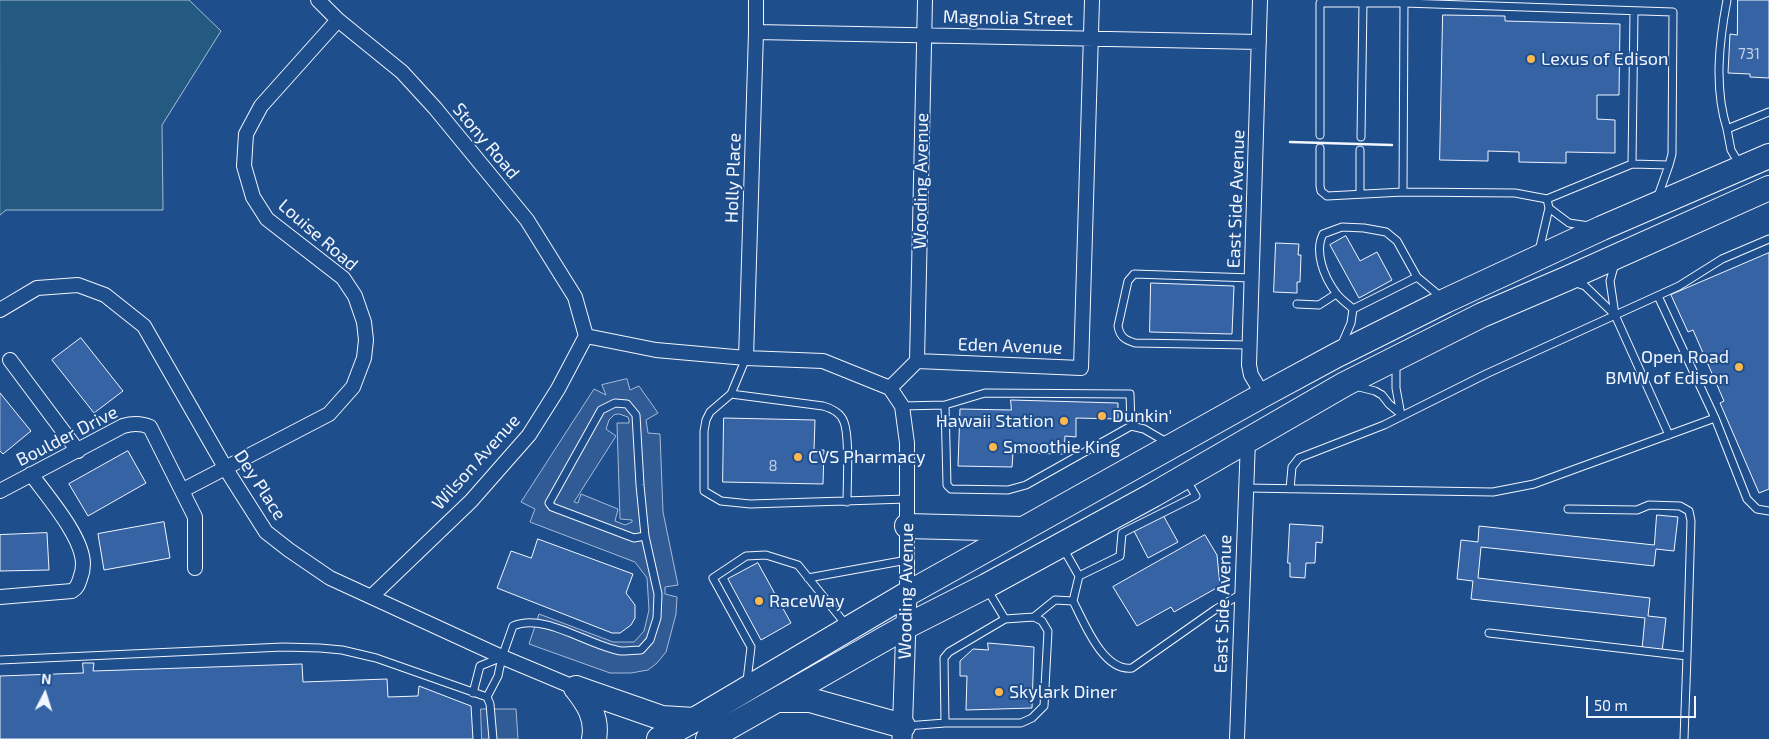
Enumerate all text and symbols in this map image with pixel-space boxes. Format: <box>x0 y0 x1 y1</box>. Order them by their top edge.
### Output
street label: Magnolia Street <box>943 6 1073 30</box>
house number: 731 <box>1738 45 1760 63</box>
place label: Lexus of Edison <box>1541 48 1669 70</box>
marker: Lexus of Edison <box>1525 53 1537 65</box>
street label: Stony Road <box>448 99 524 183</box>
street label: Wooding Avenue <box>909 112 933 250</box>
street label: East Side Avenue <box>1223 129 1249 269</box>
street label: Holly Place <box>721 133 745 223</box>
street label: Louise Road <box>274 195 362 275</box>
street label: Eden Avenue <box>957 333 1063 359</box>
place label: Open Road BMW of Edison <box>1605 346 1729 388</box>
marker: Open Road BMW of Edison <box>1733 361 1745 373</box>
street label: Boulder Drive <box>13 401 121 471</box>
place label: Dunkin' <box>1112 405 1172 427</box>
street label: Wilson Avenue <box>427 410 525 514</box>
place label: Hawaii Station <box>936 410 1054 432</box>
marker: Dunkin' <box>1096 410 1108 422</box>
marker: Hawaii Station <box>1058 415 1070 427</box>
place label: Smoothie King <box>1003 436 1120 458</box>
marker: Smoothie King <box>987 441 999 453</box>
street label: Dey Place <box>229 446 291 524</box>
place label: CVS Pharmacy <box>808 446 925 468</box>
marker: CVS Pharmacy <box>792 451 804 463</box>
house number: 8 <box>768 457 778 475</box>
street label: Wooding Avenue <box>894 522 918 660</box>
street label: East Side Avenue <box>1210 534 1236 674</box>
place label: RaceWay <box>769 590 844 612</box>
marker: RaceWay <box>753 595 765 607</box>
north arrow <box>20 669 70 719</box>
text: N <box>41 670 52 687</box>
place label: Skylark Diner <box>1009 681 1117 703</box>
marker: Skylark Diner <box>993 686 1005 698</box>
scale bar <box>1589 686 1699 718</box>
text: 50 m <box>1594 696 1628 714</box>

